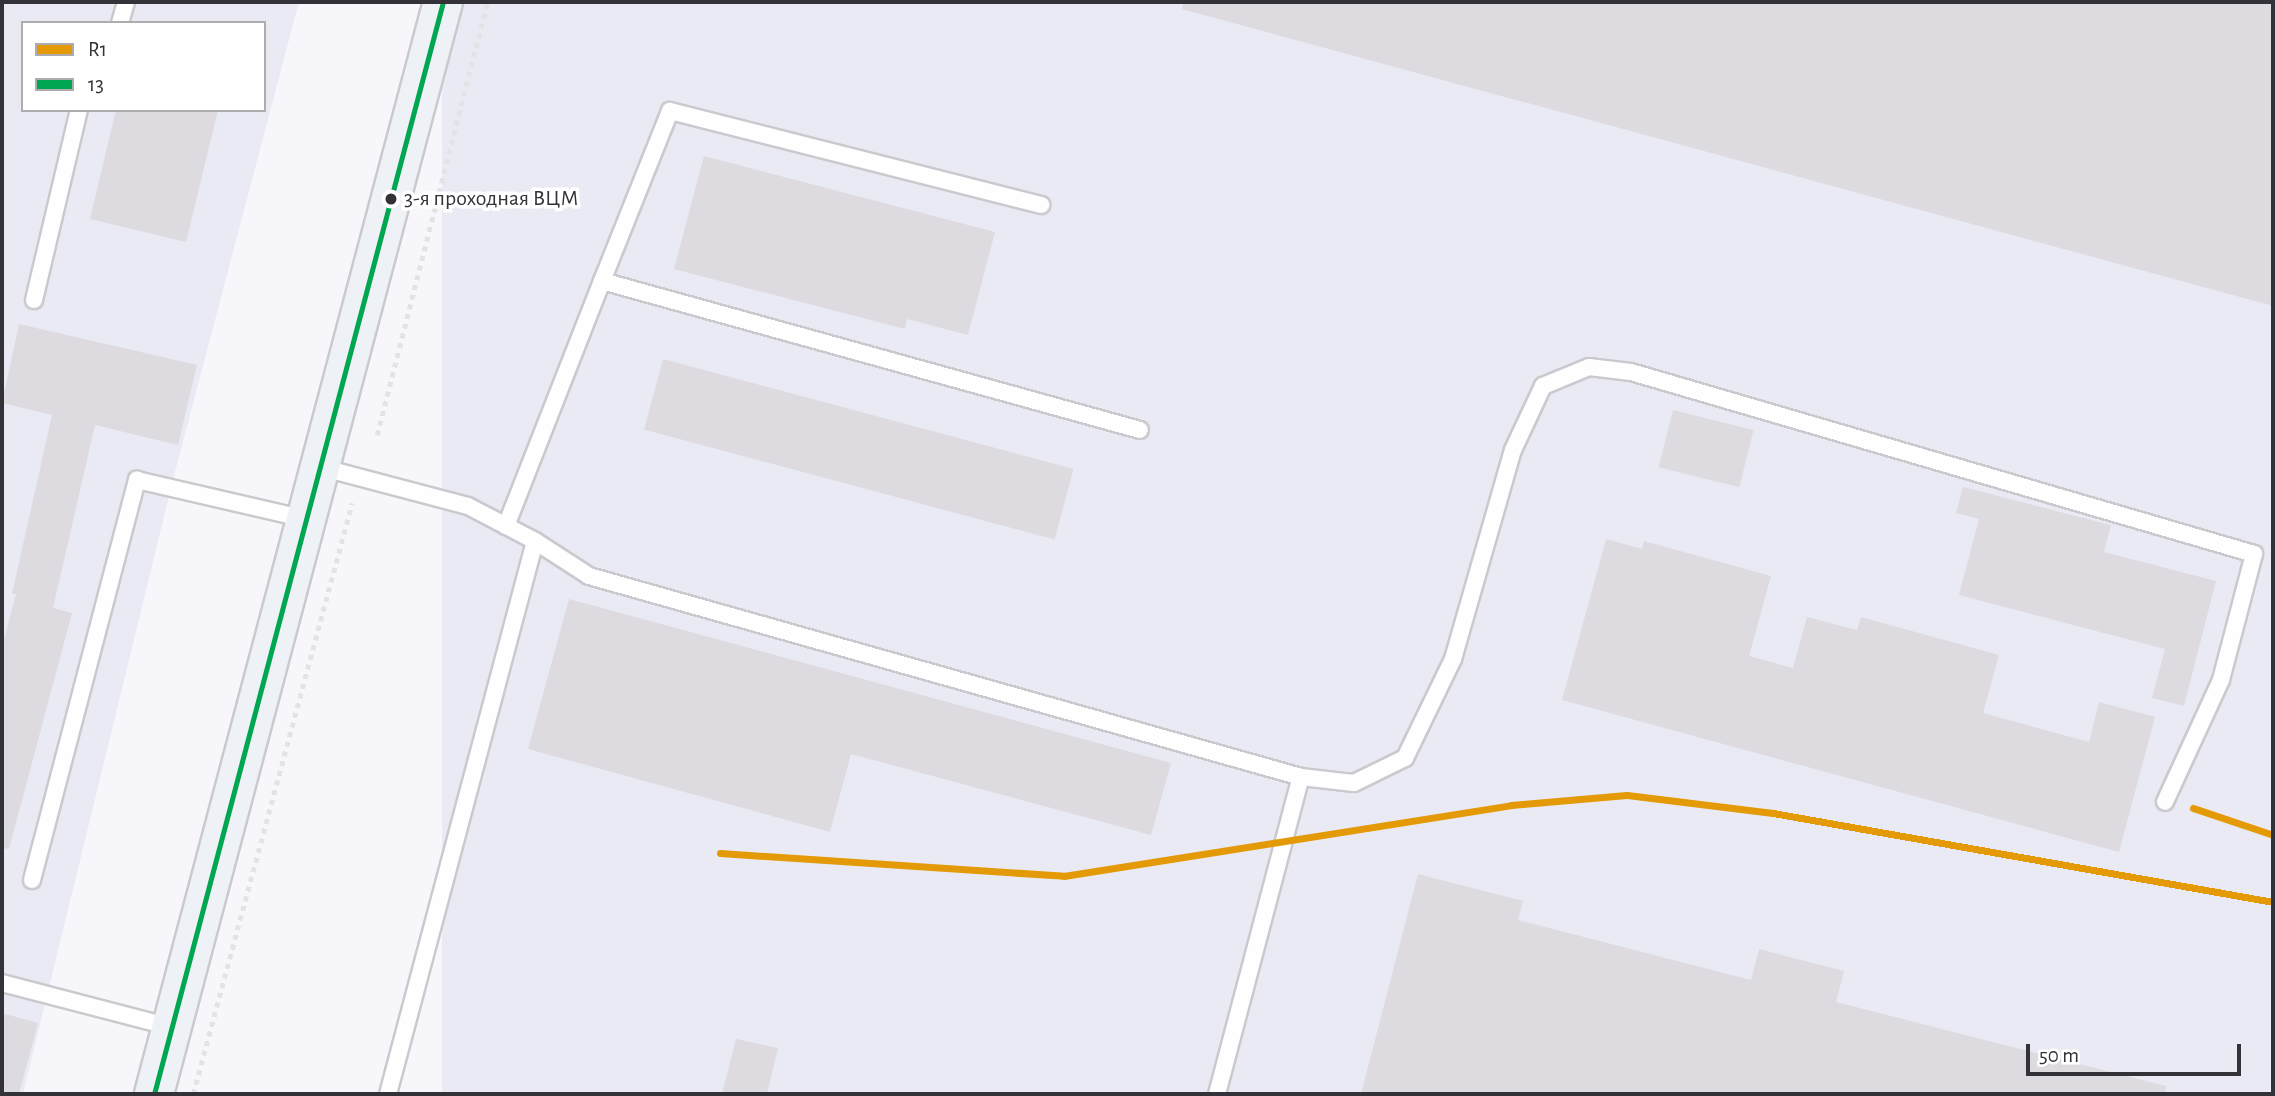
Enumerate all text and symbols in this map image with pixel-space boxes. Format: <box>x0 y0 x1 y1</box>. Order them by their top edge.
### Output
legend <box>21 21 266 112</box>
text: R1 <box>88 39 107 60</box>
text: 13 <box>88 74 104 95</box>
place label: 3-я проходная ВЦМ <box>404 186 578 212</box>
marker: 3-я проходная ВЦМ <box>384 192 398 206</box>
scale bar <box>2030 1030 2245 1074</box>
text: 50 m <box>2039 1045 2079 1066</box>

